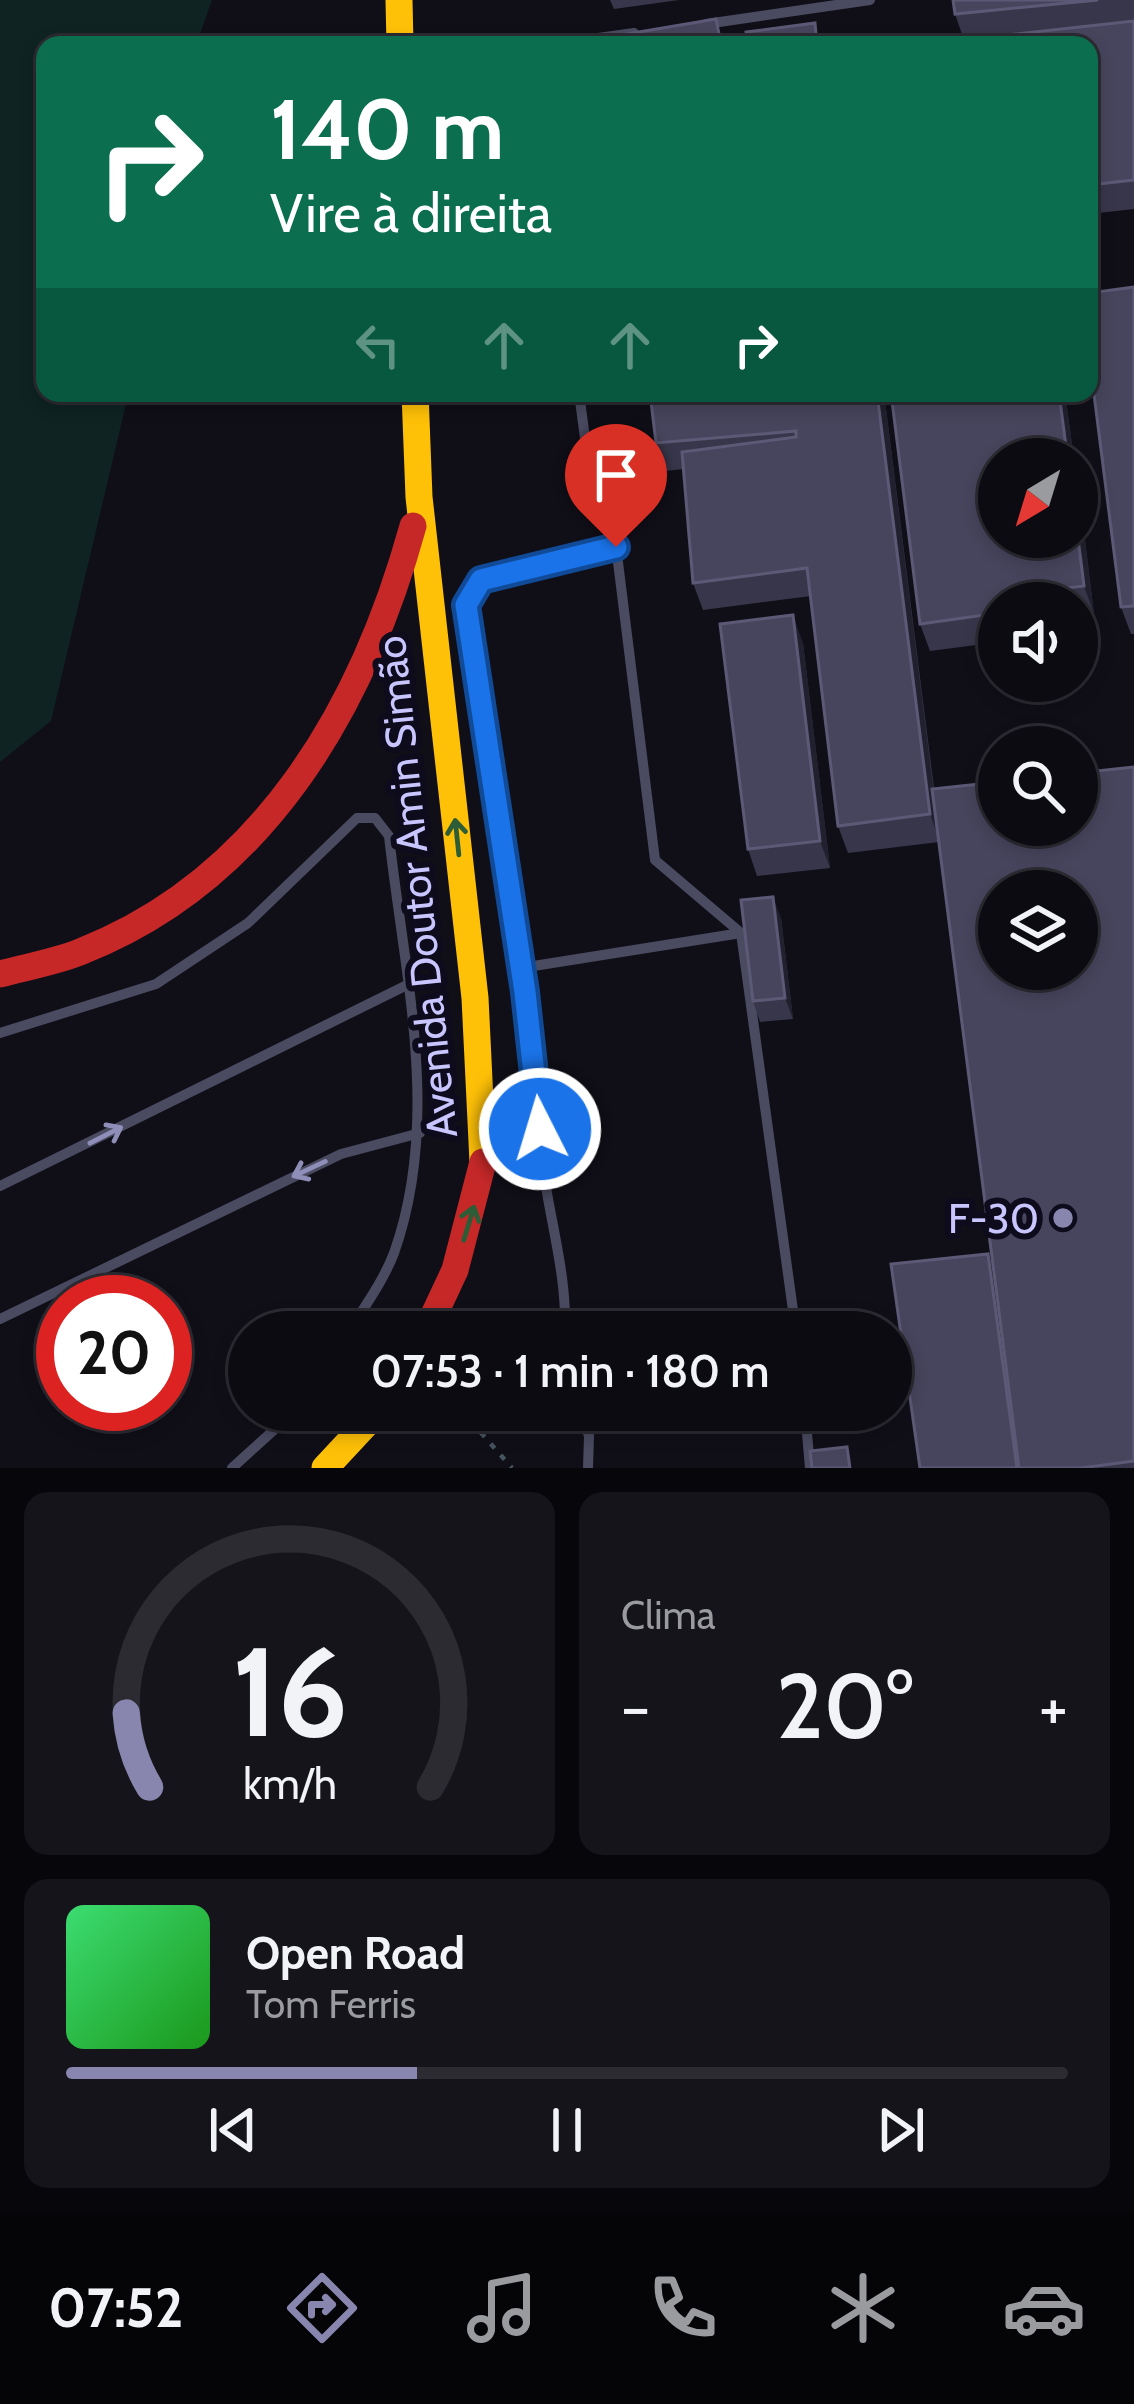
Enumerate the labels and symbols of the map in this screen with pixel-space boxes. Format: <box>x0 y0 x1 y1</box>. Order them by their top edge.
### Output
pin <box>565 424 667 547</box>
north arrow <box>978 438 1098 558</box>
street label: Avenida Doutor Amin Simão <box>364 633 468 1141</box>
one-way arrow <box>445 818 467 857</box>
position arrow <box>477 1066 603 1192</box>
one-way arrow <box>87 1123 123 1146</box>
one-way arrow <box>292 1159 328 1181</box>
place label: F-30 <box>948 1192 1039 1244</box>
one-way arrow <box>459 1205 481 1243</box>
marker: F-30 <box>1050 1205 1076 1231</box>
speed limit sign: 20 <box>36 1275 192 1431</box>

